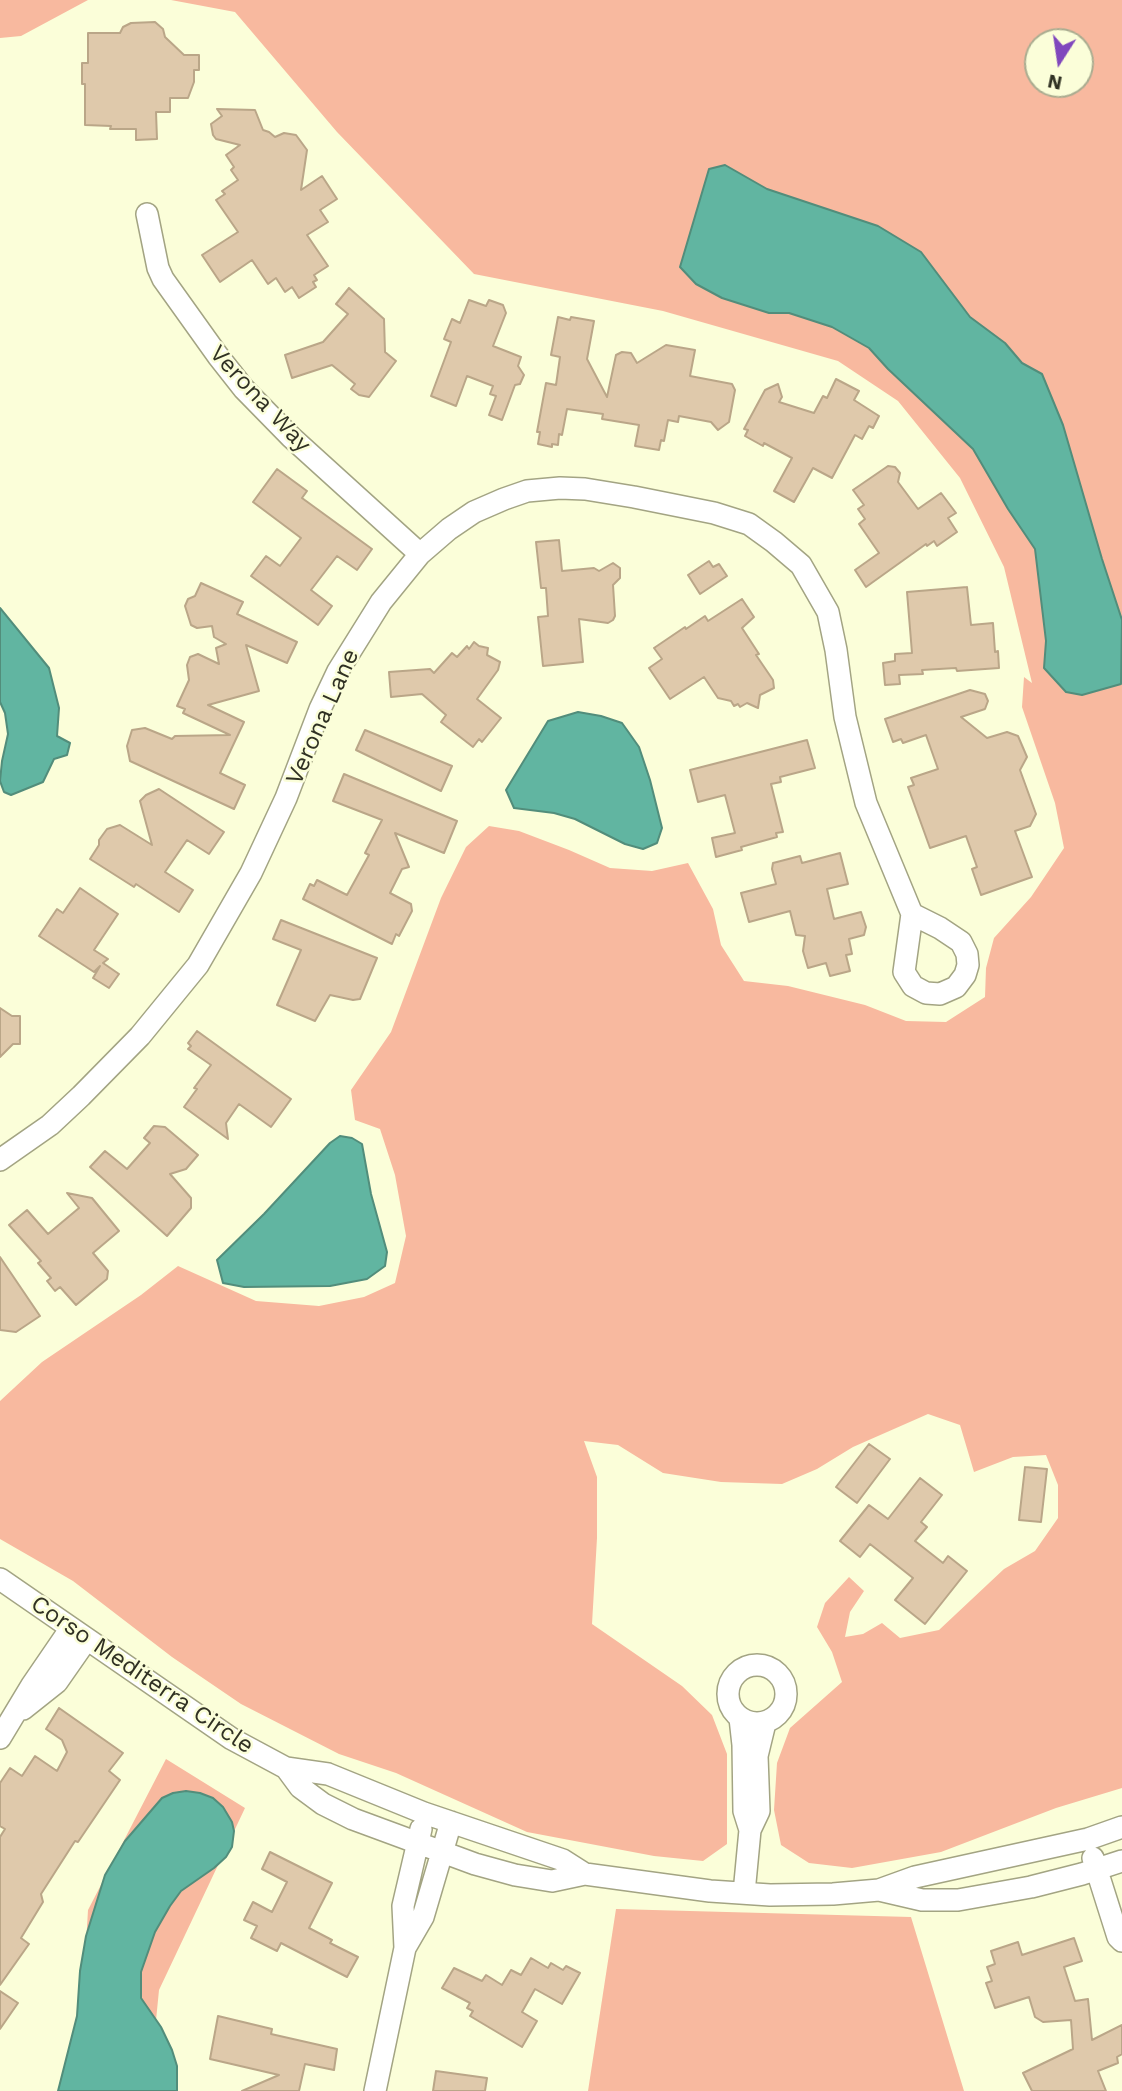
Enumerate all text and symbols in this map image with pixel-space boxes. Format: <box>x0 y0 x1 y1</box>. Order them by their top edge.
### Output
north arrow <box>1024 28 1094 98</box>
text: N <box>1046 69 1064 95</box>
street label: Verona Way <box>203 339 317 459</box>
street label: Verona Lane <box>280 645 366 789</box>
street label: Corso Mediterra Circle <box>25 1590 259 1760</box>

